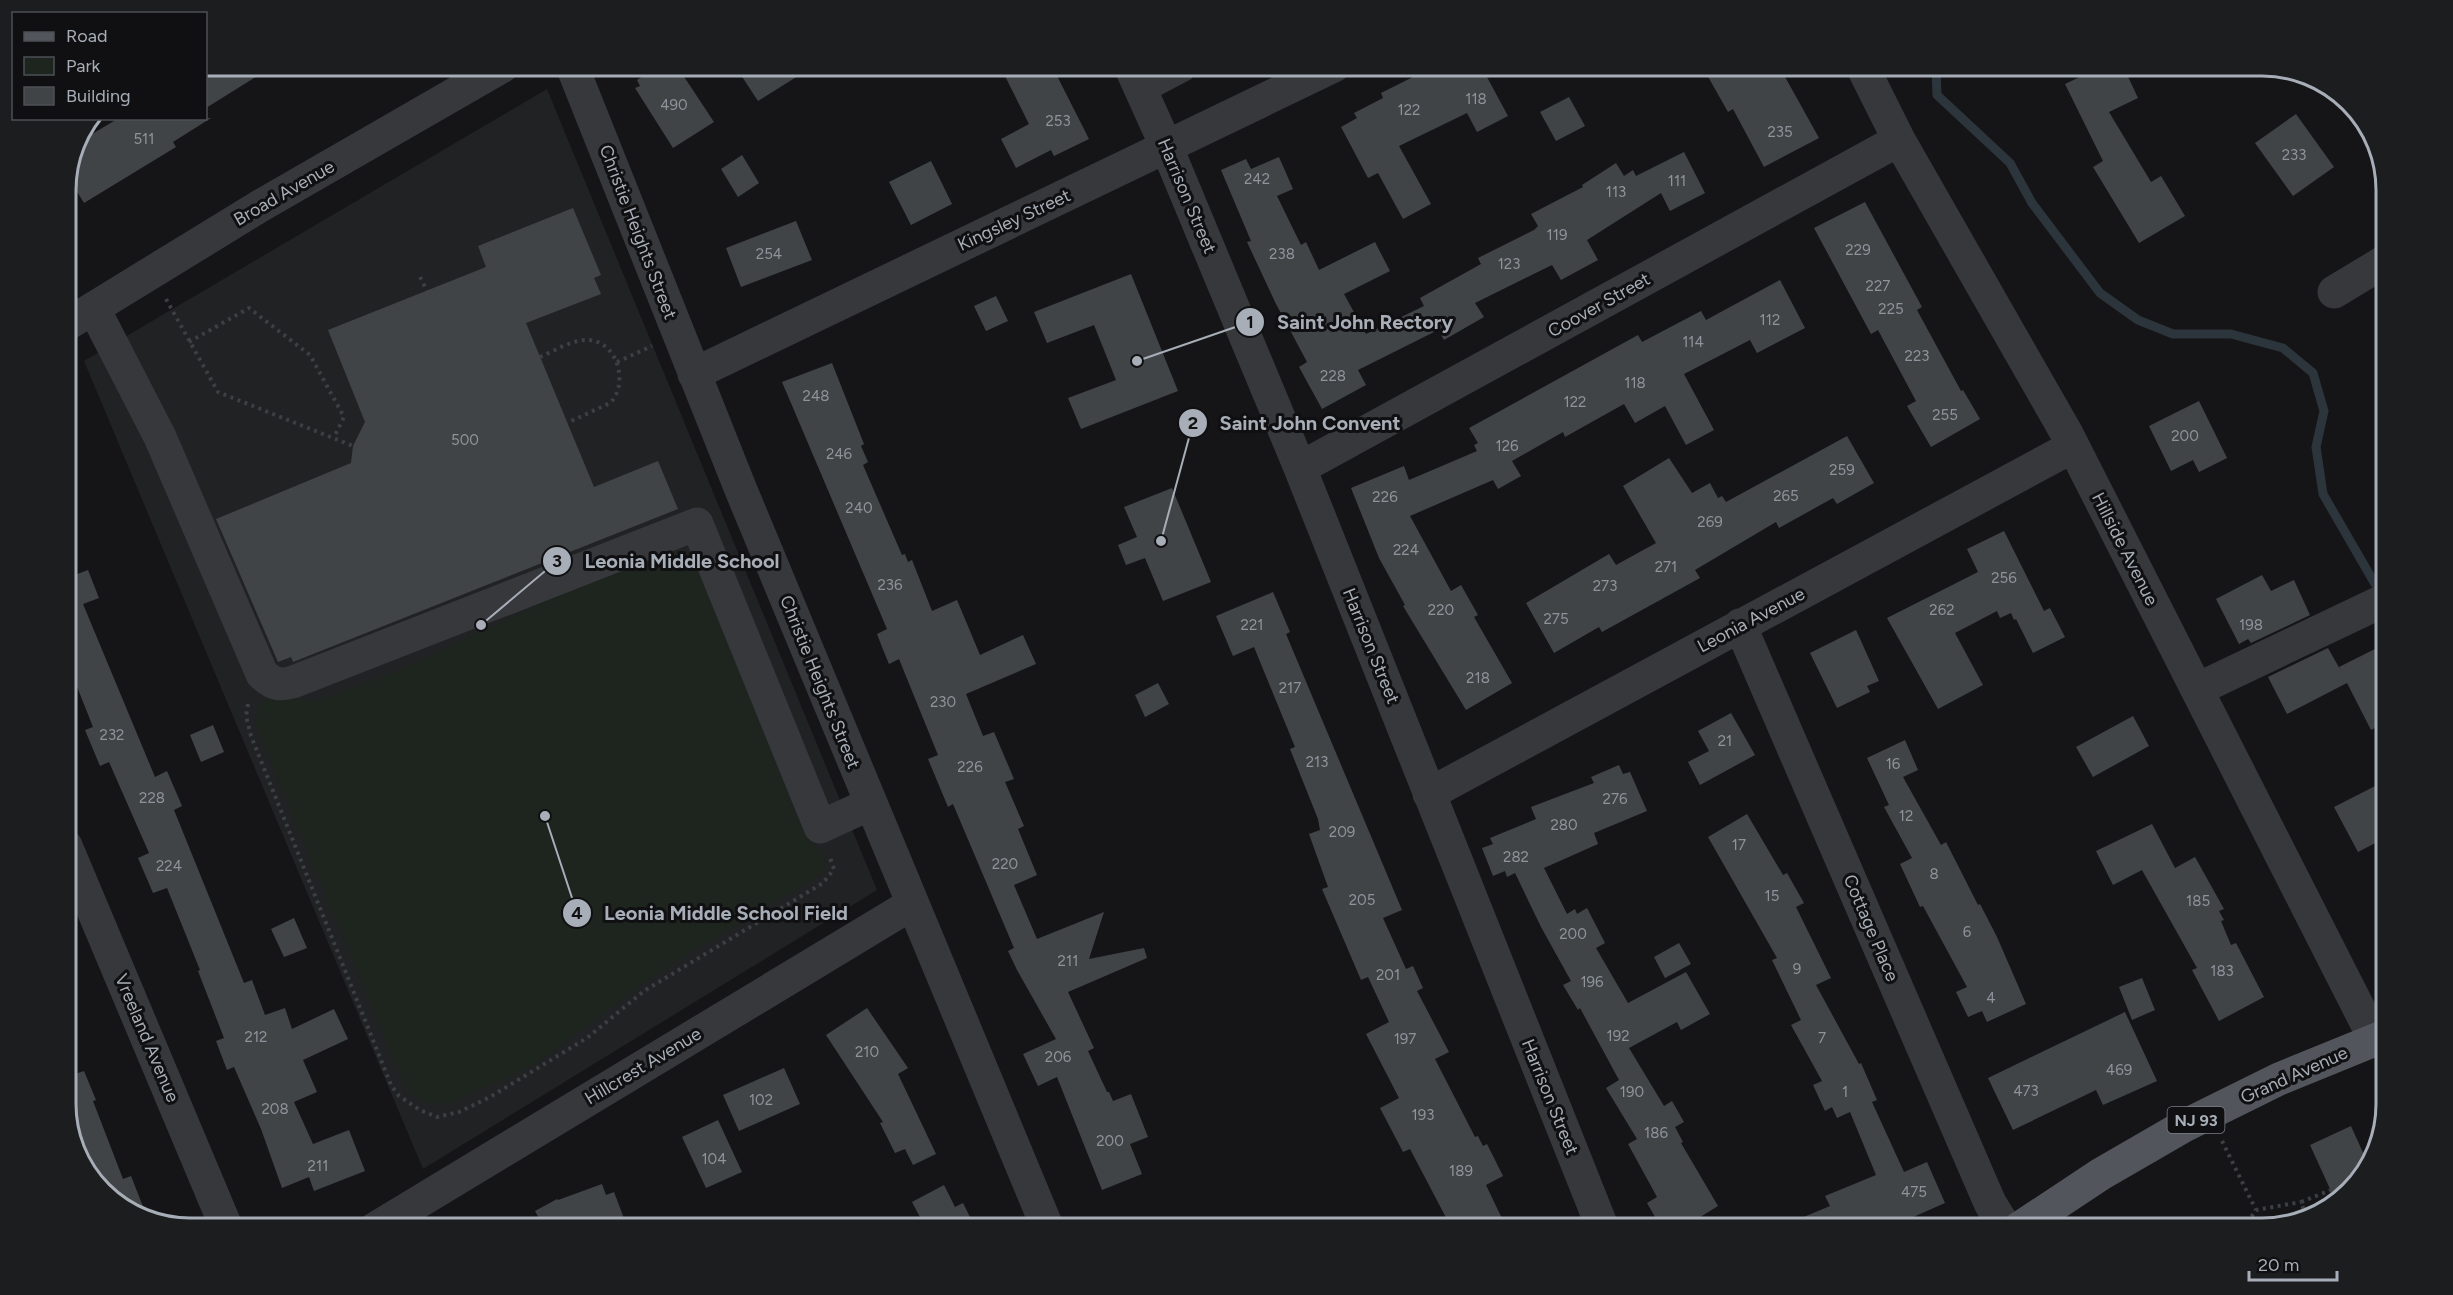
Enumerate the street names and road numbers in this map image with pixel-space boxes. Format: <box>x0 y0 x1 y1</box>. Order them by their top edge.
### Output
street label: Harrison Street <box>1153 135 1221 257</box>
street label: Christie Heights Street <box>595 142 682 323</box>
street label: Broad Avenue <box>230 155 338 231</box>
street label: Kingsley Street <box>954 184 1074 256</box>
street label: Coover Street <box>1544 268 1654 342</box>
street label: Hillside Avenue <box>2087 489 2163 609</box>
street label: Leonia Avenue <box>1694 582 1809 657</box>
street label: Harrison Street <box>1338 585 1404 707</box>
street label: Christie Heights Street <box>775 592 865 772</box>
street label: Cottage Place <box>1839 871 1903 985</box>
street label: Vreeland Avenue <box>110 971 184 1106</box>
street label: Hillcrest Avenue <box>581 1023 705 1109</box>
street label: Harrison Street <box>1517 1036 1583 1158</box>
street label: Grand Avenue <box>2237 1042 2351 1108</box>
road number: NJ 93 <box>2168 1107 2224 1133</box>

